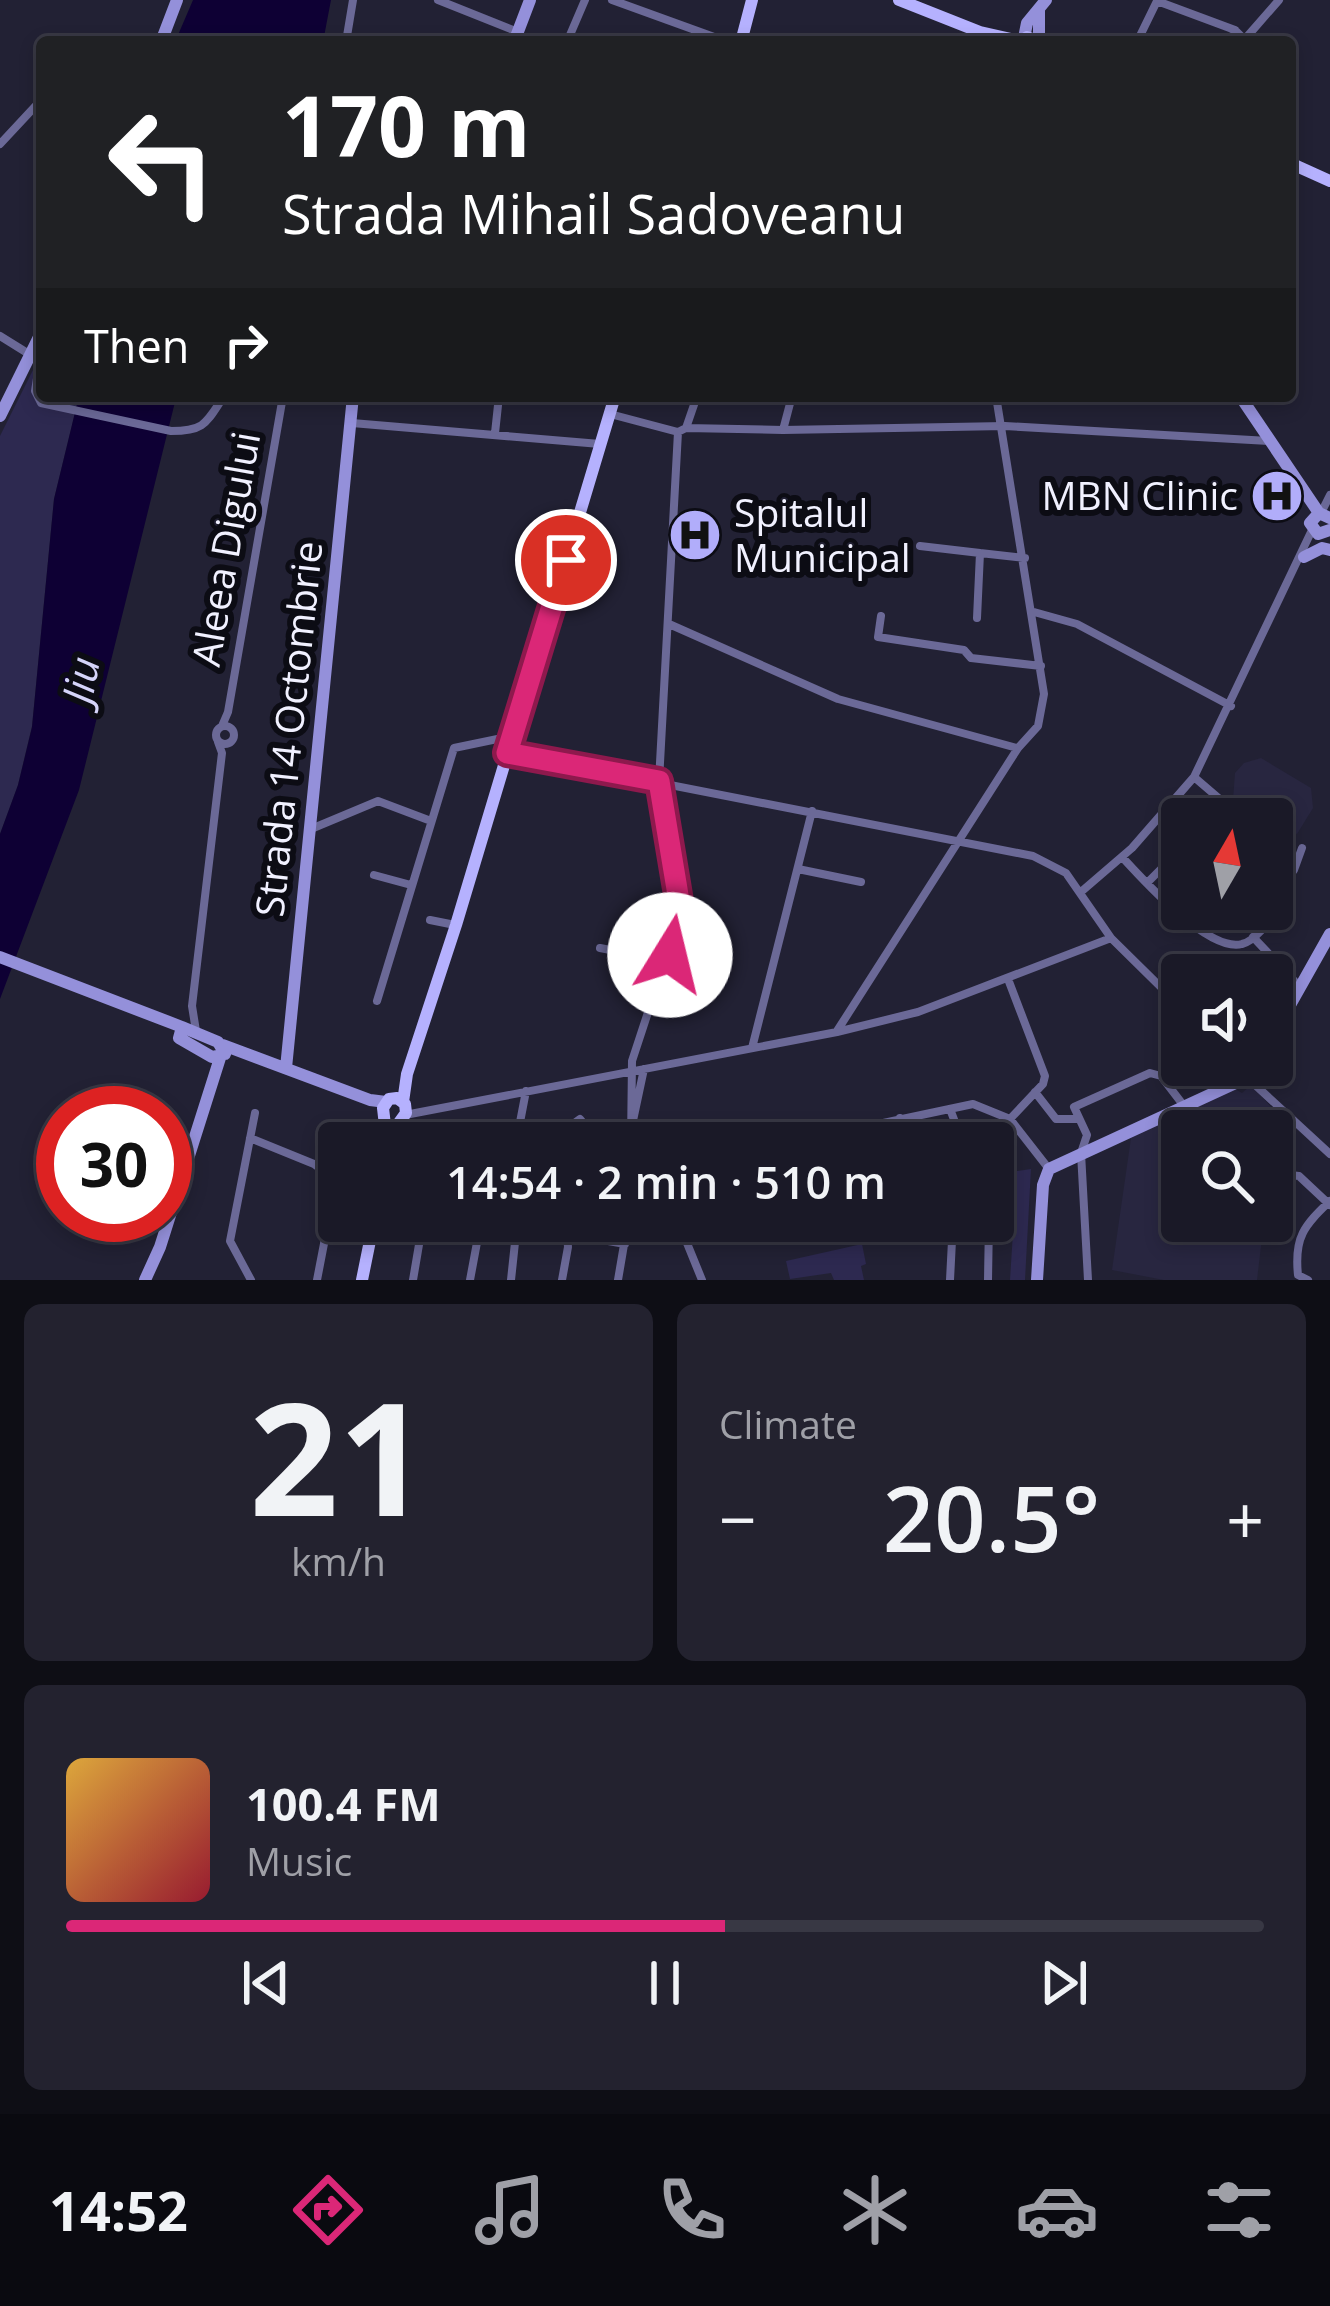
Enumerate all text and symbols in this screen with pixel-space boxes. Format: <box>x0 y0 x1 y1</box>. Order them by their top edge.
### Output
text: 170 m <box>282 67 530 182</box>
icon: left <box>84 84 240 240</box>
text: Strada Mihail Sadoveanu <box>282 176 905 250</box>
icon: right <box>213 312 279 378</box>
text: Then <box>84 315 189 376</box>
street label: Aleea Digului <box>178 427 271 670</box>
place label: MBN Clinic <box>1042 468 1238 521</box>
hospital icon: MBN Clinic <box>1249 468 1305 524</box>
place label: Spitalul Municipal <box>734 485 911 583</box>
hospital icon: Spitalul Municipal <box>667 507 723 563</box>
pin <box>515 509 617 611</box>
icon: arrive <box>533 527 599 593</box>
street label: Strada 14 Octombrie <box>241 538 334 919</box>
water label: Jiu <box>46 652 112 715</box>
north arrow <box>1161 798 1293 930</box>
map controls <box>1161 798 1293 1242</box>
position arrow <box>607 892 733 1018</box>
button: sound <box>1161 954 1293 1086</box>
speed limit sign: 30 <box>36 1086 192 1242</box>
button: search <box>1161 1110 1293 1242</box>
text: 14:54 · 2 min · 510 m <box>446 1151 886 1212</box>
text: 21 <box>249 1349 428 1562</box>
text: Climate <box>719 1397 857 1450</box>
text: 20.5° <box>883 1456 1100 1578</box>
text: − <box>719 1473 757 1563</box>
text: + <box>1226 1473 1264 1563</box>
text: km/h <box>291 1534 386 1587</box>
text: 100.4 FM <box>246 1773 441 1834</box>
text: Music <box>246 1834 352 1887</box>
icon: previous <box>233 1950 299 2016</box>
icon: pause <box>632 1950 698 2016</box>
icon: next <box>1031 1950 1097 2016</box>
icon: directions <box>286 2168 370 2252</box>
icon: music <box>468 2168 552 2252</box>
icon: phone <box>650 2168 734 2252</box>
icon: climate <box>833 2168 917 2252</box>
icon: car <box>1015 2168 1099 2252</box>
icon: filters <box>1197 2168 1281 2252</box>
text: 14:52 <box>49 2173 188 2247</box>

